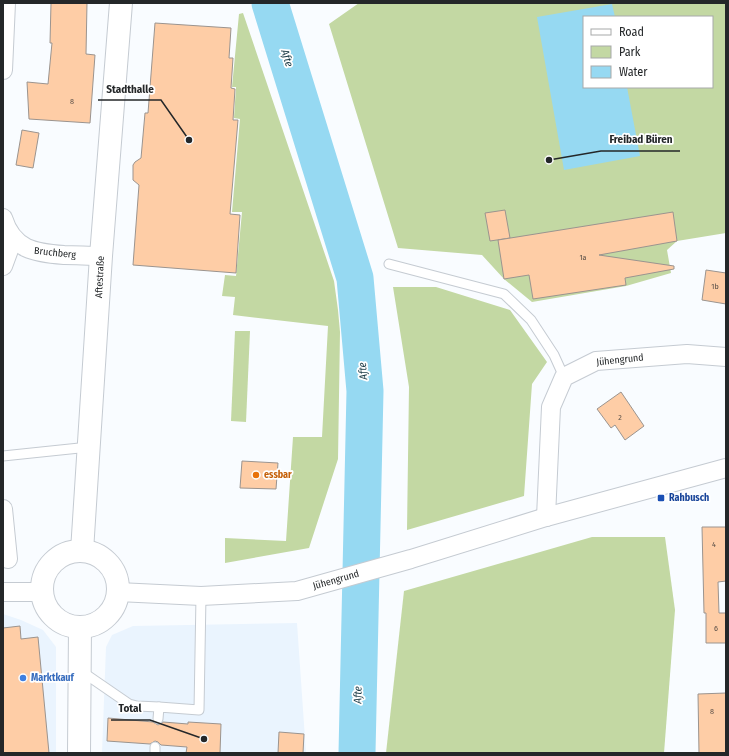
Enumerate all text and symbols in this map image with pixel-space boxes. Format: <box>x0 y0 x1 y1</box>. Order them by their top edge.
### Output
legend <box>583 16 713 88</box>
text: Road <box>619 25 644 39</box>
text: Park <box>619 45 641 59</box>
water label: Afte <box>278 47 296 68</box>
text: Water <box>619 65 648 79</box>
callout: Stadthalle <box>98 77 161 100</box>
text: Stadthalle <box>106 83 154 96</box>
house number: 8 <box>70 97 74 106</box>
callout: Freibad Büren <box>601 128 680 151</box>
text: Freibad Büren <box>609 133 673 146</box>
street label: Bruchberg <box>33 245 77 261</box>
house number: 1a <box>579 253 587 262</box>
street label: Aftestraße <box>93 256 107 298</box>
house number: 1b <box>711 282 719 291</box>
street label: Jühengrund <box>596 352 644 368</box>
water label: Afte <box>356 362 370 381</box>
house number: 2 <box>618 413 622 422</box>
place label: essbar <box>264 469 292 481</box>
marker: essbar <box>251 470 261 480</box>
place label: Rahbusch <box>669 492 709 504</box>
marker: Rahbusch <box>656 493 666 503</box>
house number: 4 <box>712 540 716 549</box>
street label: Jühengrund <box>312 568 360 592</box>
house number: 6 <box>714 624 718 633</box>
place label: Marktkauf <box>31 672 75 684</box>
marker: Marktkauf <box>18 673 28 683</box>
water label: Afte <box>351 686 365 705</box>
callout: Total <box>111 697 150 720</box>
text: Total <box>119 702 142 715</box>
house number: 8 <box>710 707 714 716</box>

